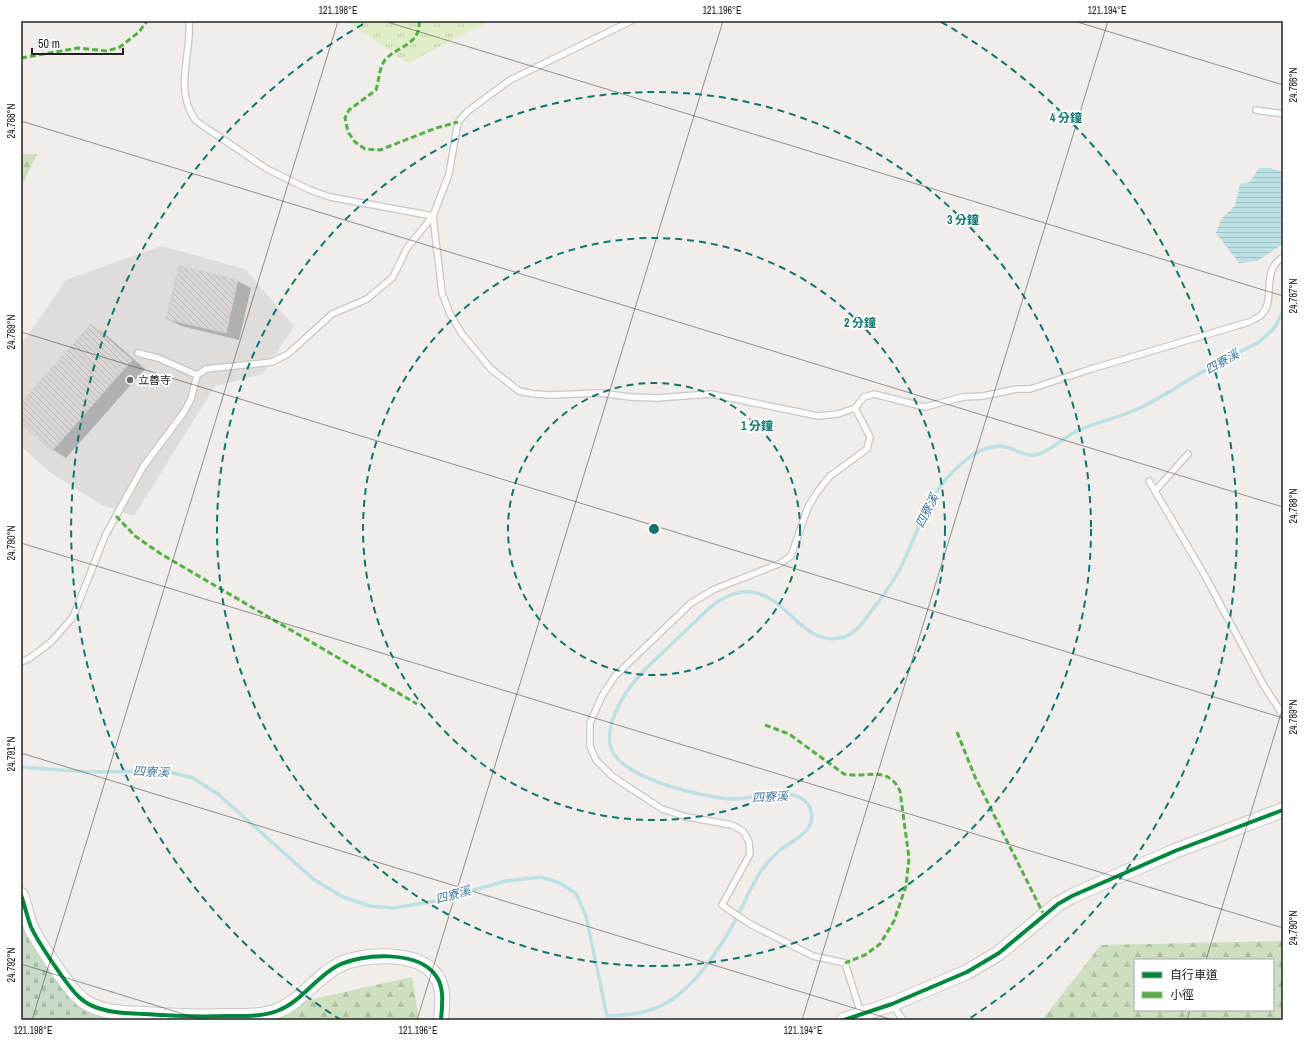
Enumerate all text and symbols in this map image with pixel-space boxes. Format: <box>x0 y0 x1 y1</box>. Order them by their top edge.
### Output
text: 121.198°E <box>318 4 358 17</box>
text: 121.196°E <box>702 4 742 17</box>
text: 121.194°E <box>1087 4 1127 17</box>
scale bar <box>32 30 123 56</box>
text: 50 m <box>38 36 60 52</box>
text: 24.786°N <box>1287 67 1300 103</box>
text: 24.788°N <box>5 103 18 139</box>
text: 4 分鐘 <box>1050 110 1082 126</box>
text: 3 分鐘 <box>947 212 979 228</box>
text: 24.787°N <box>1287 278 1300 314</box>
text: 24.789°N <box>5 314 18 350</box>
text: 2 分鐘 <box>844 315 876 331</box>
water label: 四寮溪 <box>1202 345 1243 378</box>
place label: 立善寺 <box>138 373 171 387</box>
marker: 立善寺 <box>125 375 135 385</box>
text: 1 分鐘 <box>741 418 773 434</box>
text: 24.788°N <box>1287 488 1300 524</box>
water label: 四寮溪 <box>912 490 943 531</box>
centre of rings <box>647 522 661 536</box>
text: 24.790°N <box>5 525 18 561</box>
text: 24.789°N <box>1287 699 1300 735</box>
text: 24.791°N <box>5 736 18 772</box>
water label: 四寮溪 <box>133 763 171 781</box>
water label: 四寮溪 <box>752 788 790 806</box>
water label: 四寮溪 <box>434 882 474 907</box>
text: 24.790°N <box>1287 910 1300 946</box>
text: 24.792°N <box>5 947 18 983</box>
legend <box>1134 959 1274 1011</box>
text: 自行車道 <box>1170 967 1218 983</box>
text: 小徑 <box>1170 987 1194 1003</box>
text: 121.198°E <box>13 1024 53 1037</box>
text: 121.196°E <box>398 1024 438 1037</box>
text: 121.194°E <box>783 1024 823 1037</box>

